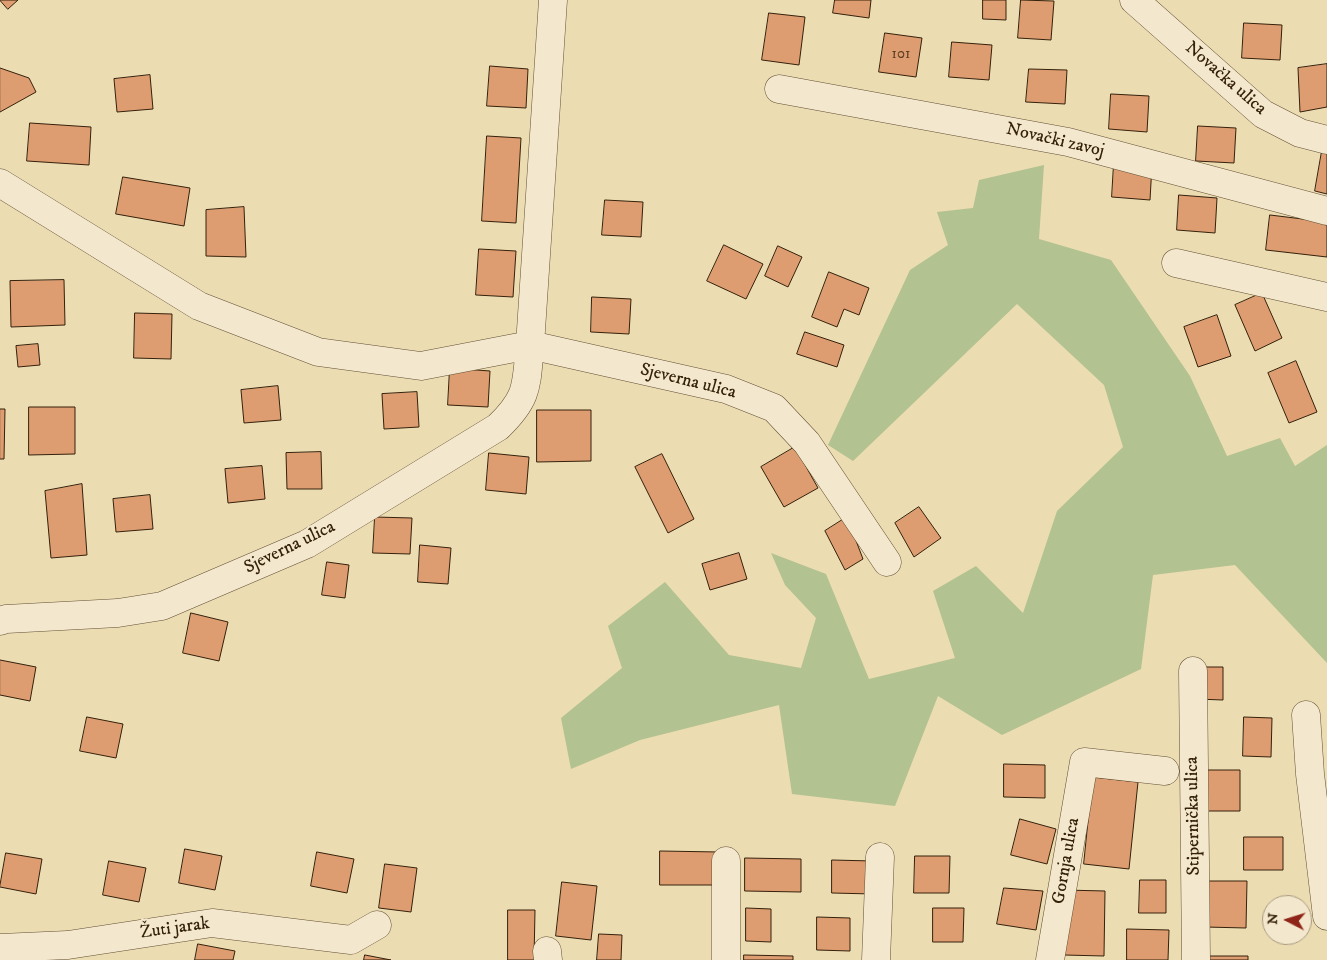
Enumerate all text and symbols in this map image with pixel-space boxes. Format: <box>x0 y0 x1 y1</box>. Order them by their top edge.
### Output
street label: Novačka ulica <box>1180 38 1270 120</box>
house number: 101 <box>892 46 910 64</box>
street label: Novački zavoj <box>1004 119 1106 163</box>
street label: Sjeverna ulica <box>638 360 738 404</box>
street label: Sjeverna ulica <box>241 517 339 579</box>
street label: Stipernička ulica <box>1182 756 1206 876</box>
street label: Gornja ulica <box>1049 816 1085 906</box>
north arrow <box>1262 895 1312 945</box>
text: N <box>1264 912 1283 925</box>
street label: Žuti jarak <box>139 913 211 945</box>

